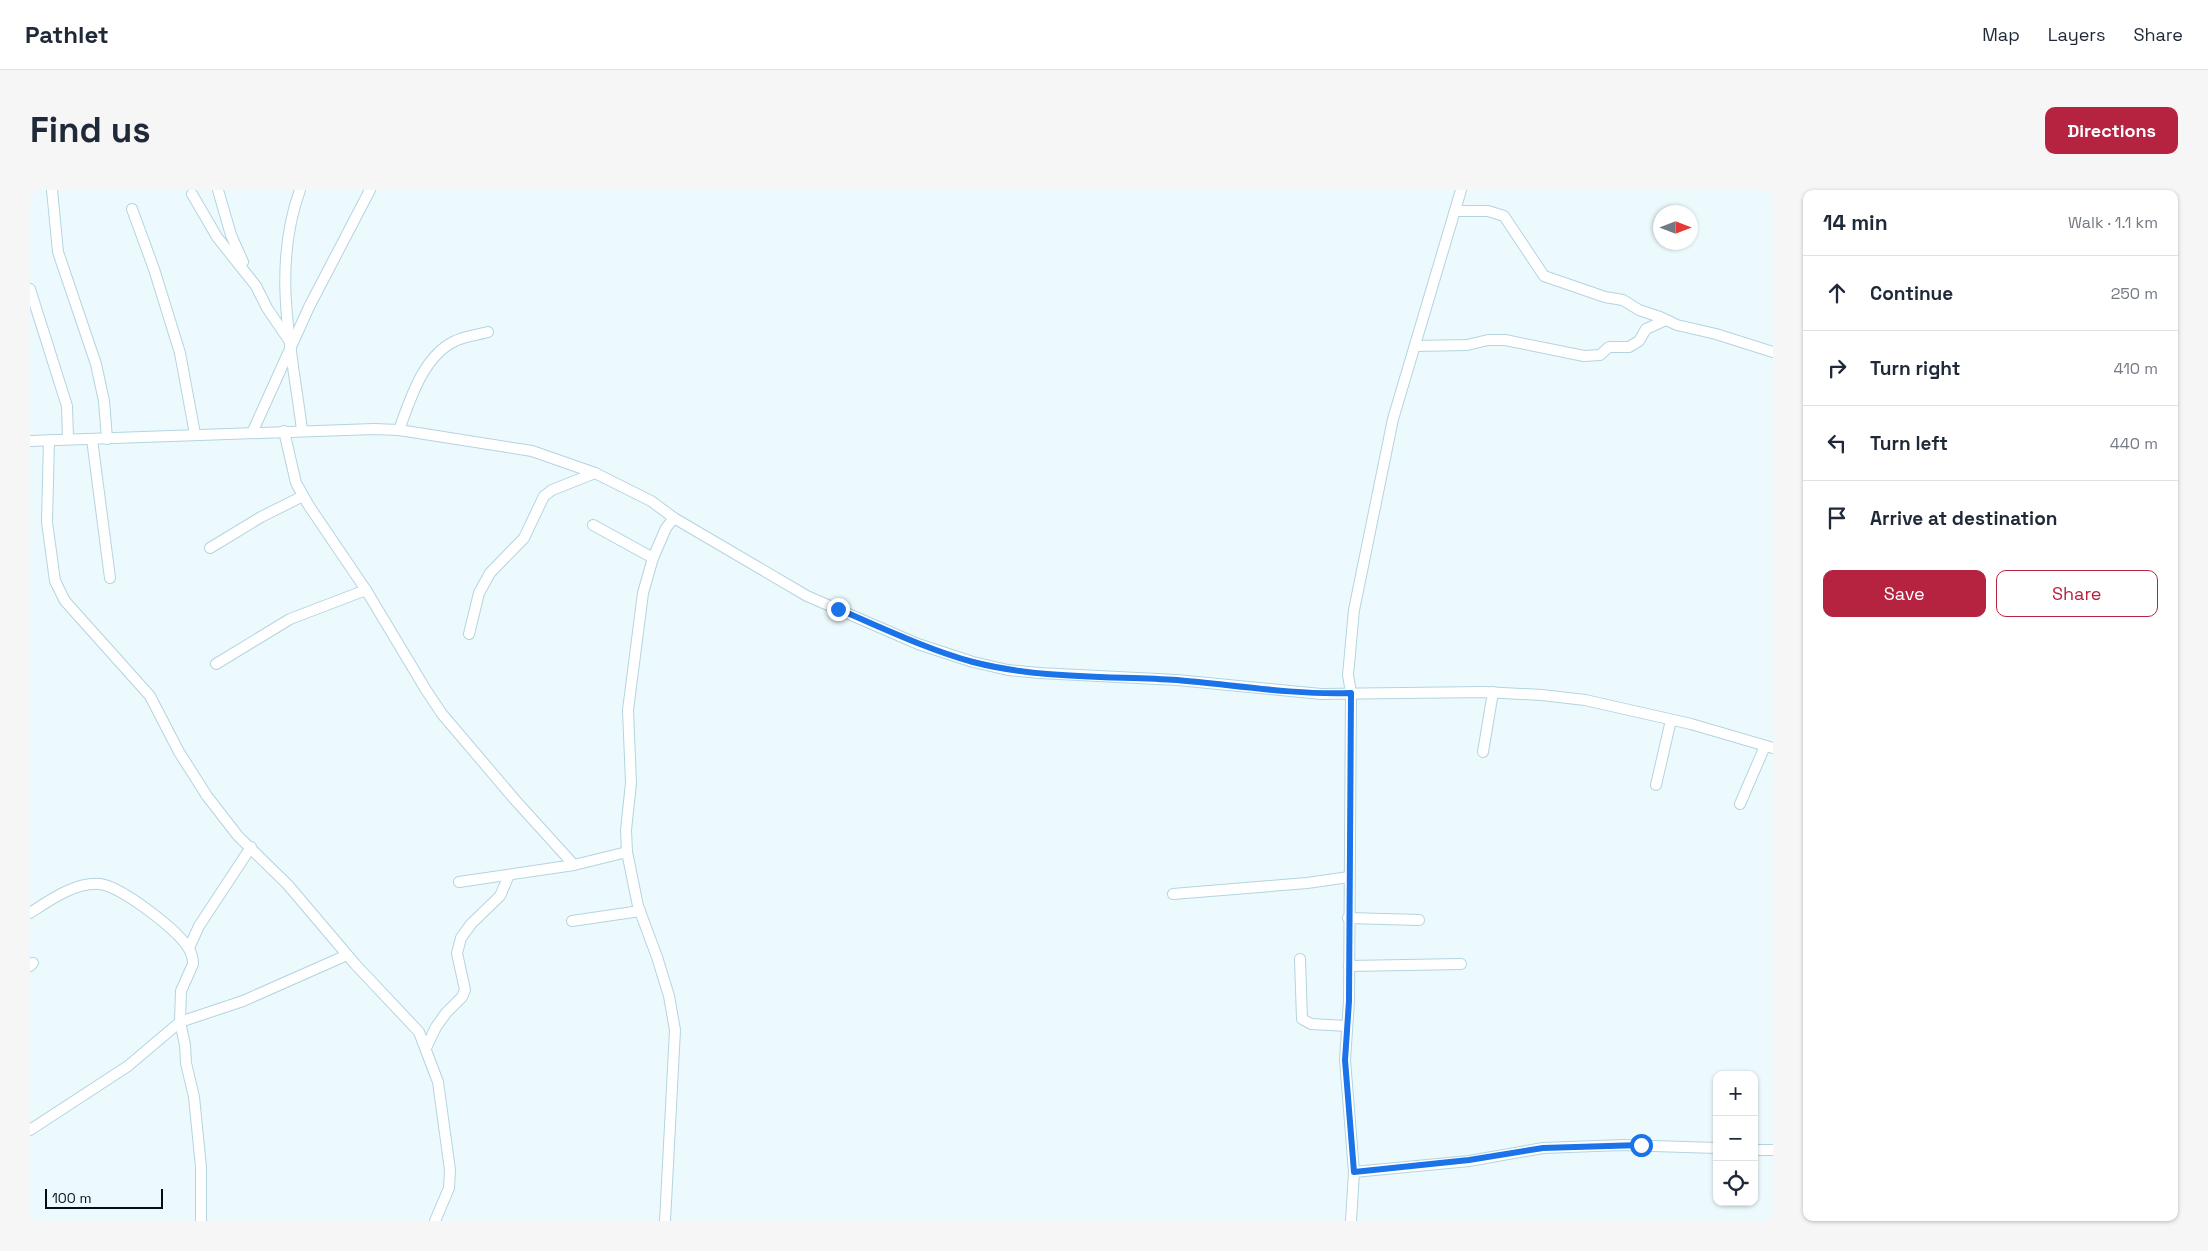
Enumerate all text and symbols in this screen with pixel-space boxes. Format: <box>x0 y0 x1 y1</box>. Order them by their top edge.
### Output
text: Pathlet <box>25 19 109 50</box>
text: Map <box>1982 23 2020 46</box>
text: Layers <box>2048 23 2105 46</box>
text: Share <box>2133 23 2183 46</box>
button: Directions <box>2045 107 2178 154</box>
text: Find us <box>30 108 151 152</box>
north arrow <box>1653 205 1698 250</box>
text: 14 min <box>1823 209 1888 236</box>
text: Walk · 1.1 km <box>2068 212 2158 233</box>
icon: ahead <box>1823 279 1851 307</box>
text: Continue <box>1870 281 1953 306</box>
text: 250 m <box>2111 283 2158 304</box>
icon: right <box>1823 354 1851 382</box>
text: Turn right <box>1870 356 1960 381</box>
text: 410 m <box>2114 358 2158 379</box>
icon: left <box>1823 429 1851 457</box>
text: Turn left <box>1870 431 1948 456</box>
text: 440 m <box>2110 433 2158 454</box>
icon: arrive <box>1823 504 1851 532</box>
text: Arrive at destination <box>1870 506 2058 531</box>
button: Save <box>1823 570 1986 617</box>
button: Share <box>1996 570 2158 617</box>
route end <box>827 598 850 621</box>
map controls <box>1713 1071 1758 1206</box>
button: + <box>1713 1071 1758 1116</box>
button: − <box>1713 1116 1758 1161</box>
route start <box>1630 1134 1653 1157</box>
button: locate <box>1713 1161 1758 1206</box>
scale bar <box>45 1186 162 1209</box>
text: 100 m <box>52 1189 91 1207</box>

